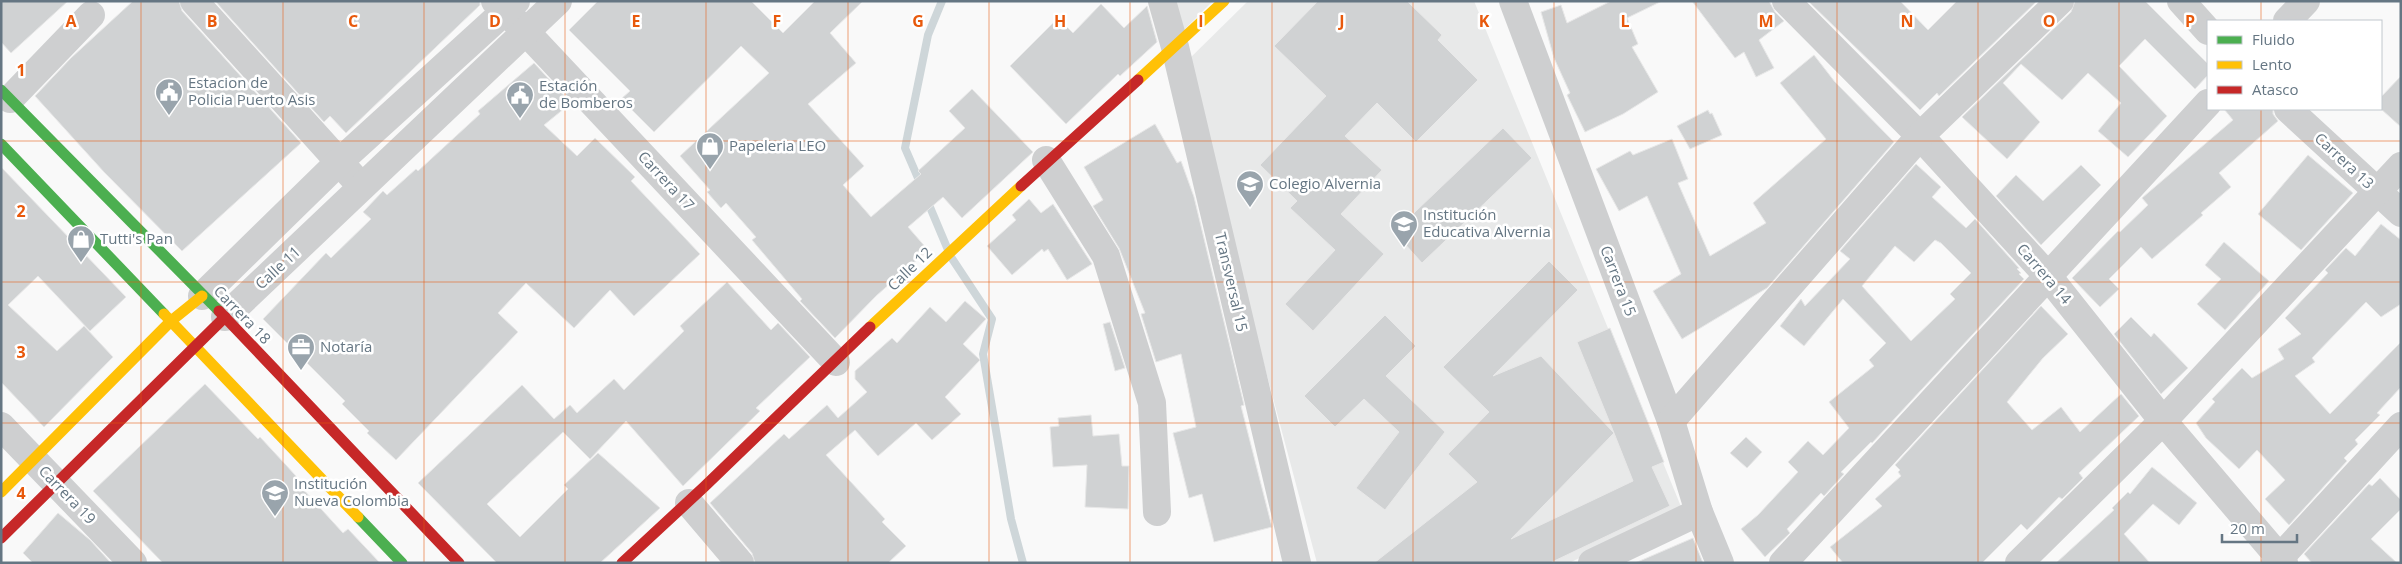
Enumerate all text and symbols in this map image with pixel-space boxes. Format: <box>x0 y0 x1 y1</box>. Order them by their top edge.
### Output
text: A <box>65 10 77 32</box>
text: B <box>207 10 217 32</box>
text: C <box>348 10 358 32</box>
text: D <box>489 10 501 32</box>
text: E <box>632 10 641 32</box>
text: F <box>773 10 781 32</box>
text: G <box>912 10 924 32</box>
text: H <box>1054 10 1066 32</box>
text: I <box>1198 10 1204 32</box>
text: J <box>1337 10 1345 32</box>
text: K <box>1479 10 1490 32</box>
text: L <box>1620 10 1630 32</box>
text: M <box>1758 10 1774 32</box>
text: N <box>1900 10 1914 32</box>
text: O <box>2043 10 2055 32</box>
text: P <box>2185 10 2195 32</box>
legend <box>2207 20 2382 110</box>
text: Fluido <box>2252 29 2295 49</box>
text: Lento <box>2252 54 2292 74</box>
text: 1 <box>16 59 26 81</box>
place label: Estacion de Policia Puerto Asis <box>188 72 315 109</box>
place label: Estación de Bomberos <box>539 75 633 112</box>
public building icon: Estacion de Policia Puerto Asis <box>154 77 184 116</box>
text: Atasco <box>2252 79 2299 99</box>
public building icon: Estación de Bomberos <box>505 80 535 119</box>
street label: Carrera 13 <box>2311 128 2379 193</box>
shop icon: Papeleria LEO <box>695 131 725 170</box>
place label: Papeleria LEO <box>729 135 826 155</box>
street label: Carrera 17 <box>634 146 699 214</box>
school or university icon: Colegio Alvernia <box>1235 169 1265 208</box>
place label: Colegio Alvernia <box>1269 173 1381 193</box>
text: 2 <box>16 200 26 222</box>
place label: Institución Educativa Alvernia <box>1423 204 1551 241</box>
school or university icon: Institución Educativa Alvernia <box>1389 209 1419 248</box>
shop icon: Tutti's Pan <box>66 224 96 263</box>
place label: Tutti's Pan <box>100 228 173 248</box>
street label: Transversal 15 <box>1211 230 1253 333</box>
street label: Carrera 14 <box>2013 239 2077 308</box>
street label: Calle 11 <box>250 241 304 293</box>
street label: Calle 12 <box>883 242 936 295</box>
street label: Carrera 15 <box>1596 243 1642 319</box>
street label: Carrera 18 <box>210 281 276 348</box>
office icon: Notaría <box>286 332 316 371</box>
place label: Notaría <box>320 336 372 356</box>
text: 3 <box>16 341 26 363</box>
street label: Carrera 19 <box>35 461 101 528</box>
place label: Institución Nueva Colombia <box>294 473 409 510</box>
school or university icon: Institución Nueva Colombia <box>260 478 290 517</box>
text: 4 <box>16 482 26 504</box>
scale bar <box>2222 512 2297 544</box>
text: 20 m <box>2230 518 2265 538</box>

